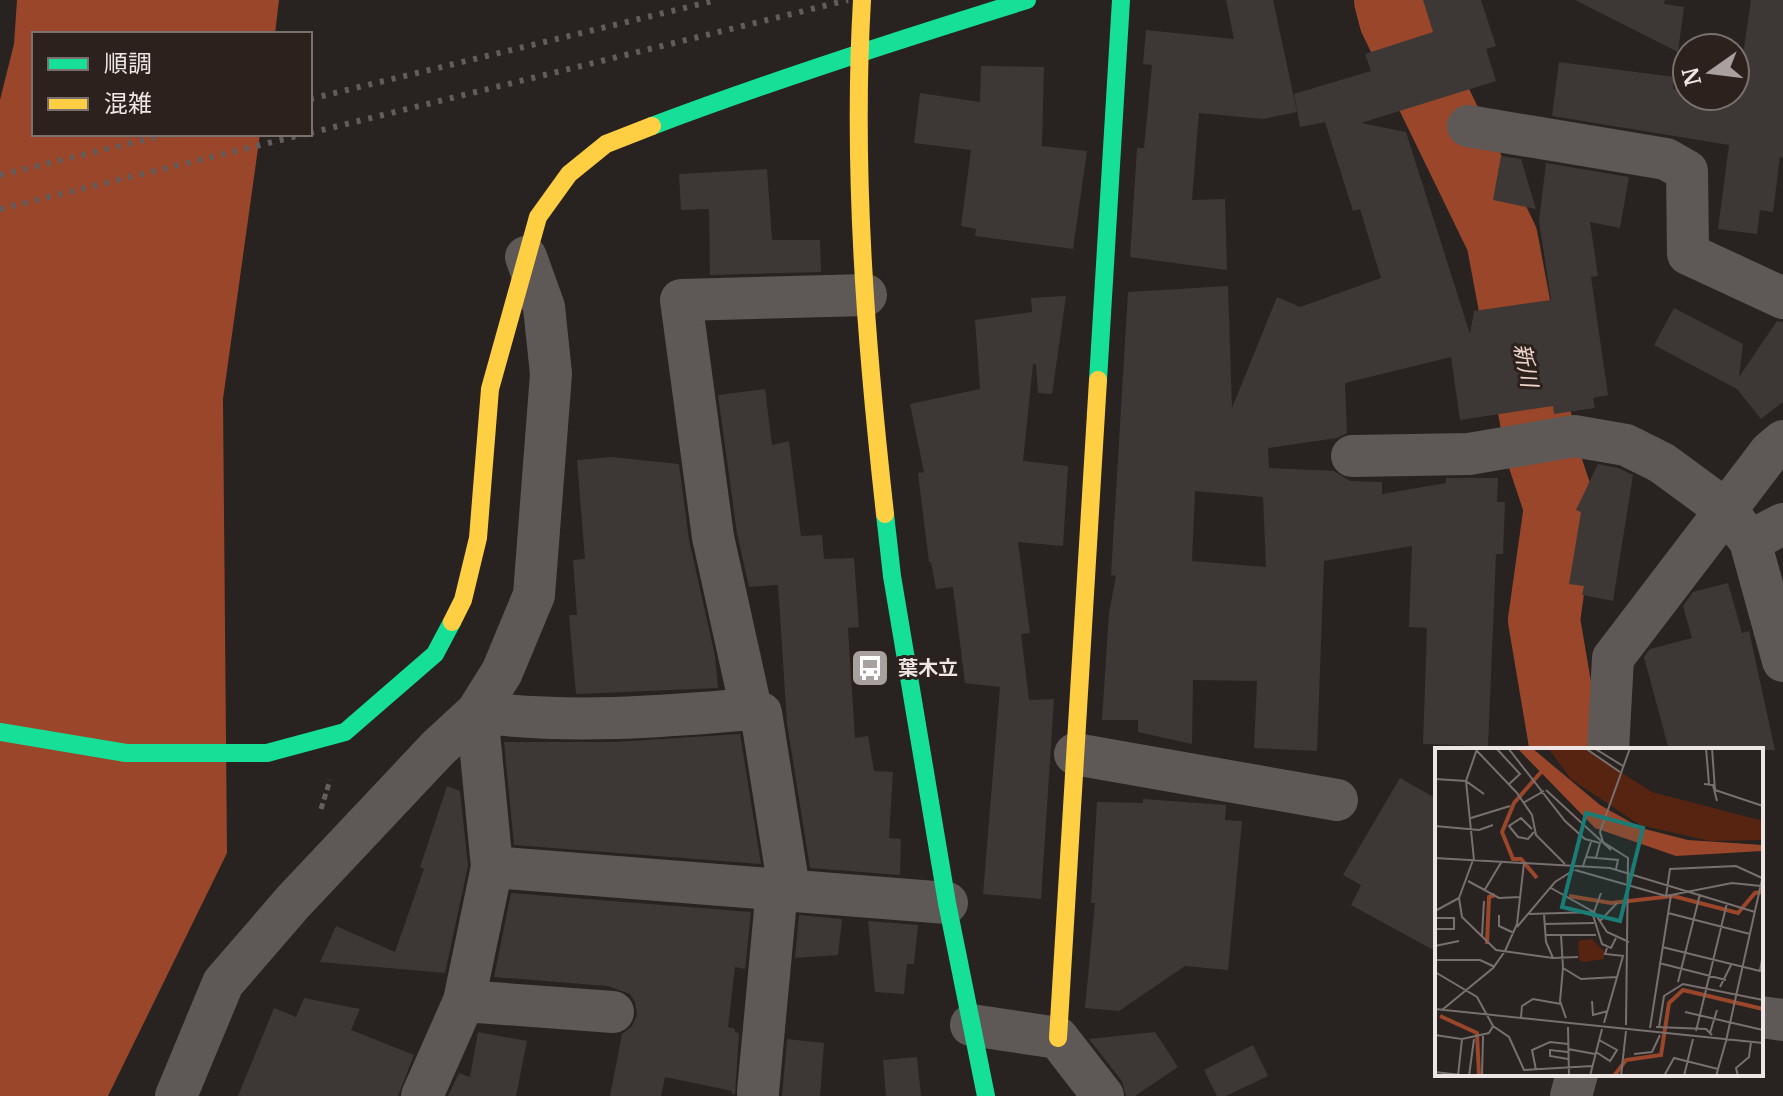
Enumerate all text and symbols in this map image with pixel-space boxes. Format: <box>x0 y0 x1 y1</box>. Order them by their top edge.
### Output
legend <box>32 32 312 136</box>
north arrow <box>1671 32 1751 112</box>
text: 順調 <box>104 48 152 79</box>
text: N <box>1676 64 1707 89</box>
text: 混雑 <box>104 88 152 119</box>
water label: 新川 <box>1508 341 1544 391</box>
bus stop icon: 葉木立 <box>849 647 891 689</box>
place label: 葉木立 <box>898 655 958 680</box>
inset map <box>1435 748 1763 1076</box>

